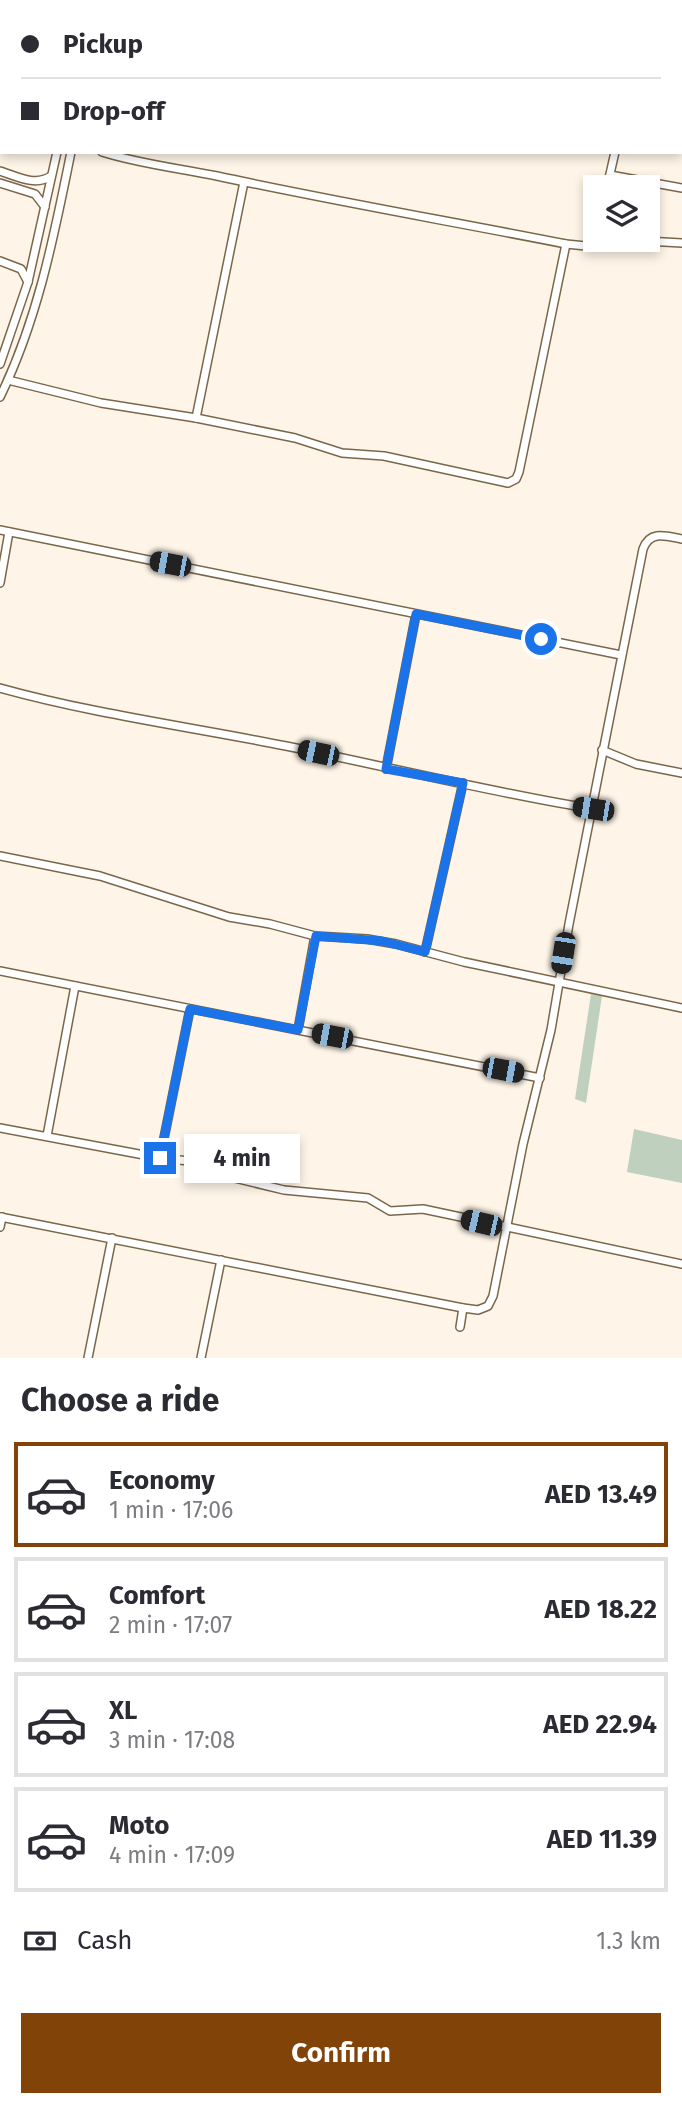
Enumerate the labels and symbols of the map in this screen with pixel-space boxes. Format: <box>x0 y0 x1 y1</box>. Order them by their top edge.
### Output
car <box>148 550 193 578</box>
route start <box>525 623 557 655</box>
car <box>296 738 341 768</box>
car <box>571 795 616 823</box>
car <box>550 931 577 975</box>
car <box>310 1022 355 1050</box>
car <box>481 1056 526 1084</box>
callout: 4 min <box>184 1134 300 1182</box>
route end <box>144 1142 176 1174</box>
car <box>459 1208 504 1238</box>

